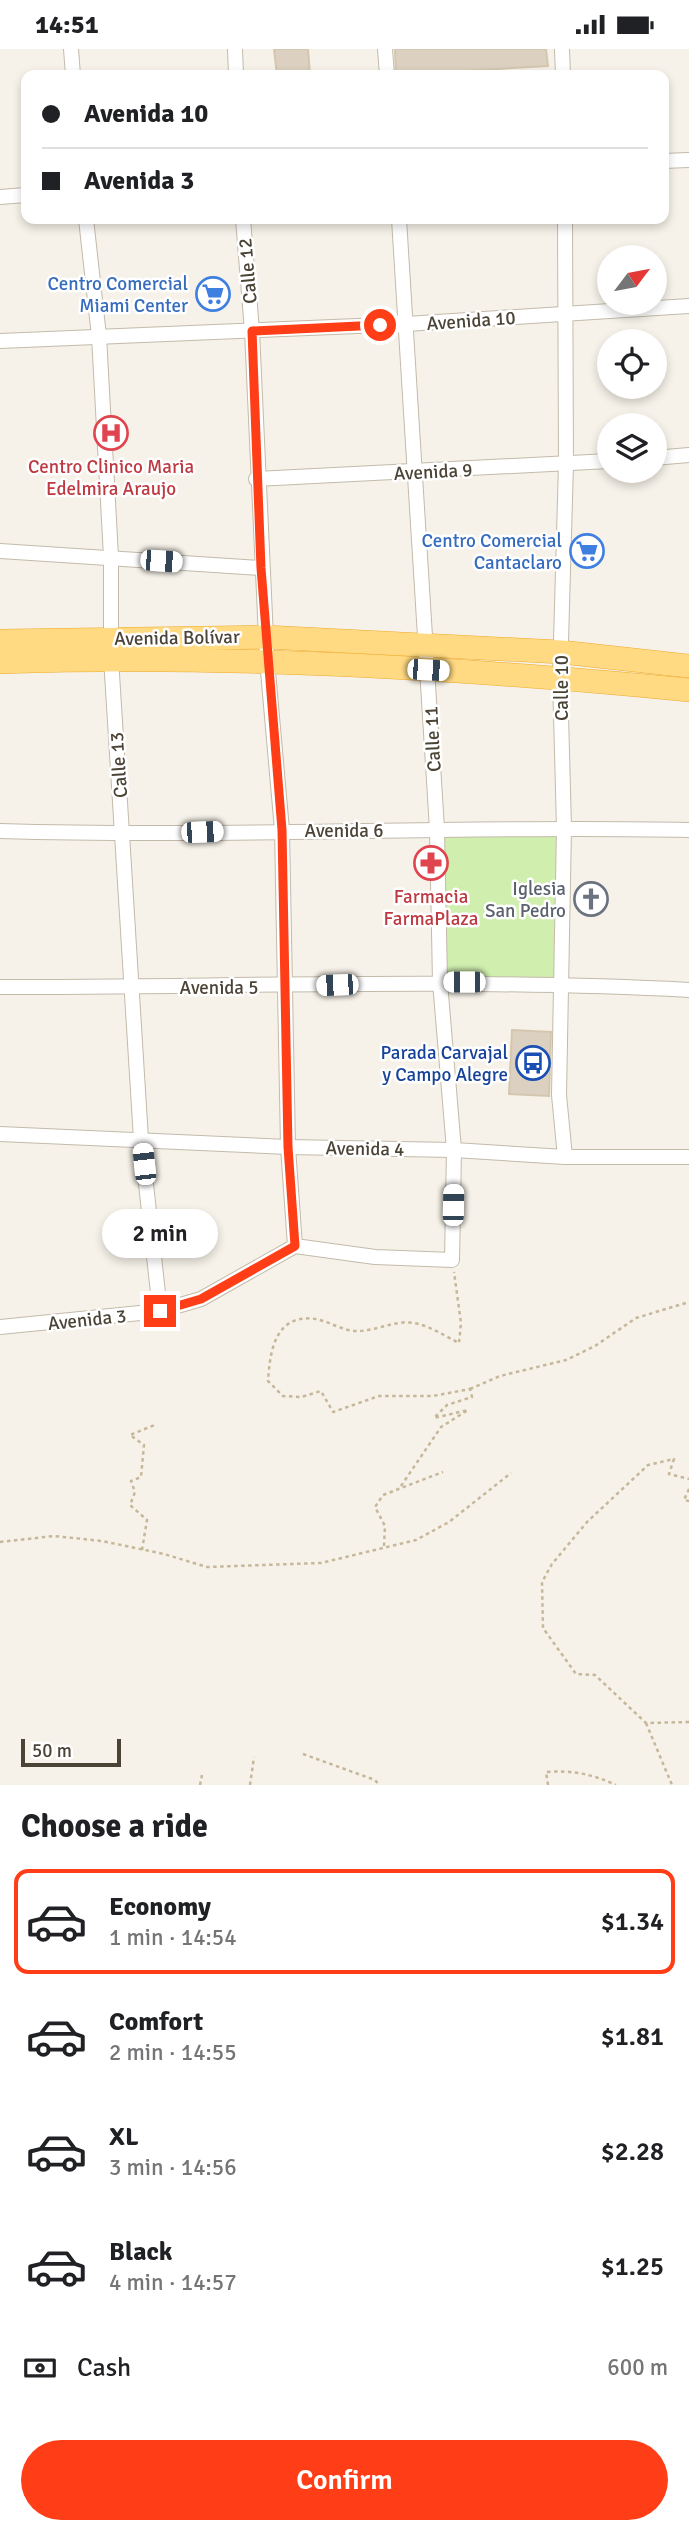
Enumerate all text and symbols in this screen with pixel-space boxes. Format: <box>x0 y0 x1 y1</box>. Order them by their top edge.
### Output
text: 14:51 <box>35 9 99 41</box>
text: Avenida 10 <box>84 98 208 130</box>
text: Avenida 3 <box>84 165 194 197</box>
street label: Calle 12 <box>233 237 263 305</box>
north arrow <box>597 245 667 315</box>
map controls <box>597 245 667 483</box>
place label: Centro Comercial Miami Center <box>47 272 188 318</box>
supermarket icon: Centro Comercial Miami Center <box>194 275 232 313</box>
street label: Avenida 10 <box>426 306 516 336</box>
route start <box>364 309 396 341</box>
button: locate <box>597 329 667 399</box>
button: layers <box>597 413 667 483</box>
hospital icon: Centro Clinico Maria Edelmira Araujo <box>92 414 130 452</box>
place label: Centro Clinico Maria Edelmira Araujo <box>28 455 194 501</box>
street label: Avenida 9 <box>393 458 473 486</box>
place label: Centro Comercial Cantaclaro <box>421 529 562 575</box>
supermarket icon: Centro Comercial Cantaclaro <box>568 532 606 570</box>
car <box>140 549 183 573</box>
street label: Avenida Bolívar <box>114 625 240 651</box>
street label: Calle 10 <box>550 655 574 721</box>
car <box>407 658 450 682</box>
street label: Calle 11 <box>419 705 447 773</box>
street label: Calle 13 <box>105 731 133 799</box>
street label: Avenida 6 <box>305 819 383 843</box>
car <box>181 821 224 843</box>
pharmacy icon: Farmacia FarmaPlaza <box>412 844 450 882</box>
place label: Iglesia San Pedro <box>485 877 566 923</box>
church icon: Iglesia San Pedro <box>572 880 610 918</box>
place label: Farmacia FarmaPlaza <box>384 885 478 931</box>
car <box>444 972 486 993</box>
car <box>316 974 359 996</box>
street label: Avenida 5 <box>180 976 258 1000</box>
place label: Parada Carvajal y Campo Alegre <box>380 1041 508 1087</box>
bus stop icon: Parada Carvajal y Campo Alegre <box>514 1044 552 1082</box>
street label: Avenida 4 <box>325 1136 405 1162</box>
car <box>132 1142 157 1186</box>
car <box>443 1184 464 1226</box>
callout: 2 min <box>102 1209 218 1259</box>
text: 2 min <box>132 1219 188 1248</box>
route end <box>144 1295 176 1327</box>
street label: Avenida 3 <box>47 1304 128 1336</box>
scale bar <box>21 1736 121 1768</box>
text: 50 m <box>32 1739 72 1763</box>
text: Choose a ride <box>21 1807 208 1846</box>
icon: car <box>25 1890 88 1953</box>
text: Economy <box>109 1891 211 1923</box>
text: $1.34 <box>601 1906 664 1938</box>
text: 1 min · 14:54 <box>109 1923 237 1952</box>
icon: car <box>25 2005 88 2068</box>
text: Comfort <box>109 2006 203 2038</box>
text: $1.81 <box>601 2021 664 2053</box>
text: 2 min · 14:55 <box>109 2038 237 2067</box>
icon: car <box>25 2120 88 2183</box>
text: XL <box>109 2121 139 2153</box>
text: $2.28 <box>601 2136 664 2168</box>
text: 3 min · 14:56 <box>109 2153 237 2182</box>
icon: car <box>25 2235 88 2298</box>
text: Black <box>109 2236 172 2268</box>
text: $1.25 <box>601 2251 664 2283</box>
text: 4 min · 14:57 <box>109 2268 237 2297</box>
icon: cash <box>21 2349 59 2387</box>
text: Cash <box>77 2352 131 2384</box>
text: 600 m <box>607 2353 668 2382</box>
button: Confirm <box>21 2440 668 2520</box>

